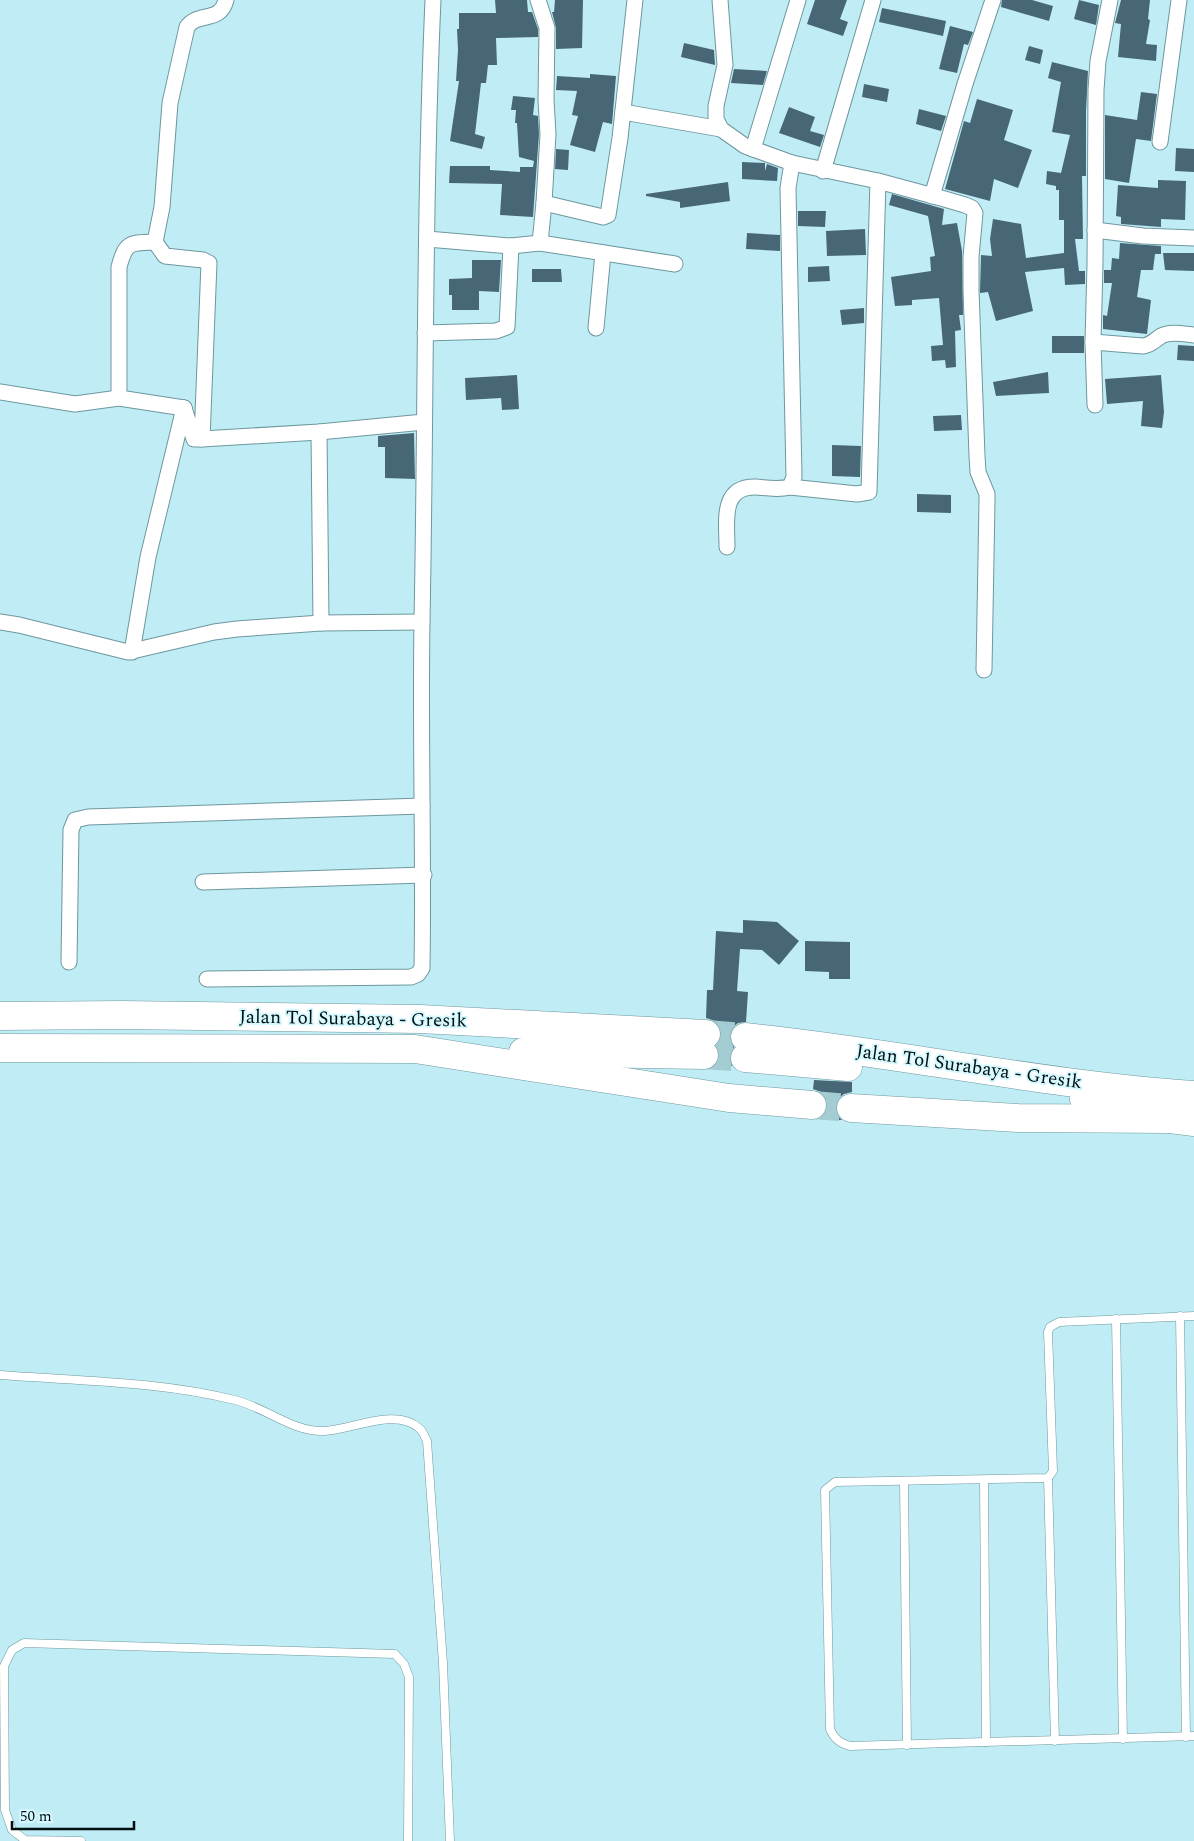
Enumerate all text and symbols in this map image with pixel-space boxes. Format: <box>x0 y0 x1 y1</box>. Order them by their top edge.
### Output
street label: Jalan Tol Surabaya - Gresik <box>239 1003 468 1035</box>
street label: Jalan Tol Surabaya - Gresik <box>854 1037 1084 1097</box>
scale bar <box>12 1798 135 1830</box>
text: 50 m <box>20 1805 52 1828</box>

